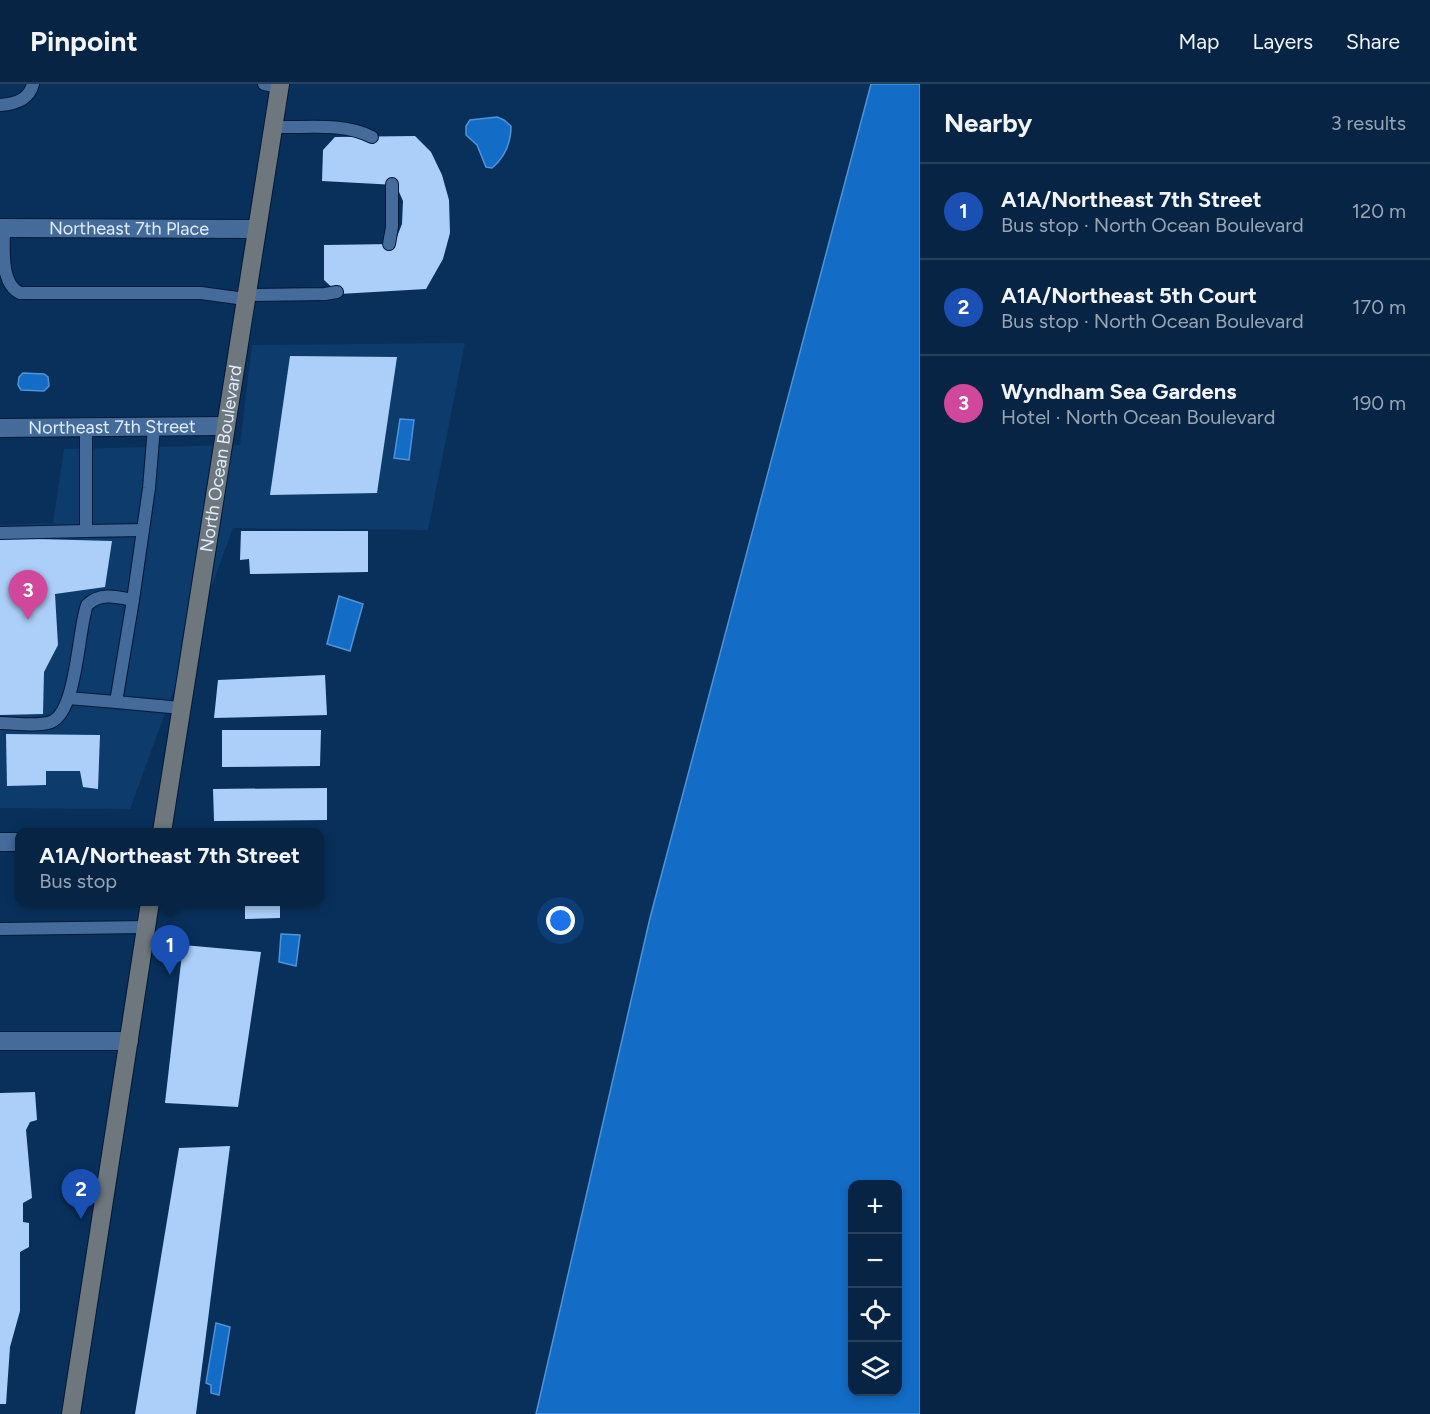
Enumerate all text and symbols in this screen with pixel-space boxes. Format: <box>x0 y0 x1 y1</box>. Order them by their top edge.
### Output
text: Pinpoint <box>30 24 138 58</box>
text: Map <box>1179 29 1219 54</box>
text: Layers <box>1252 29 1313 54</box>
text: Share <box>1346 29 1400 54</box>
text: Nearby <box>944 107 1032 139</box>
text: 3 results <box>1331 111 1406 135</box>
text: A1A/Northeast 7th Street <box>1001 186 1262 213</box>
text: 1 <box>959 199 968 223</box>
text: 120 m <box>1352 199 1406 223</box>
text: Bus stop · North Ocean Boulevard <box>1001 213 1304 237</box>
street label: Northeast 7th Place <box>49 217 209 240</box>
text: A1A/Northeast 5th Court <box>1001 282 1257 309</box>
text: 2 <box>958 295 969 319</box>
text: 170 m <box>1352 295 1406 319</box>
text: Bus stop · North Ocean Boulevard <box>1001 309 1304 333</box>
street label: North Ocean Boulevard <box>195 364 247 554</box>
text: Wyndham Sea Gardens <box>1001 378 1237 405</box>
text: 3 <box>958 391 969 415</box>
text: 190 m <box>1352 391 1406 415</box>
text: Hotel · North Ocean Boulevard <box>1001 405 1275 429</box>
street label: Northeast 7th Street <box>28 415 196 439</box>
pin: 3 <box>9 570 48 620</box>
popup <box>15 828 324 906</box>
text: A1A/Northeast 7th Street <box>39 842 300 869</box>
text: Bus stop <box>39 869 117 893</box>
your location <box>546 906 575 935</box>
pin: 1 <box>150 926 190 975</box>
pin: 2 <box>62 1170 100 1219</box>
map controls <box>848 1180 902 1396</box>
button: + <box>848 1180 902 1234</box>
button: − <box>848 1234 902 1288</box>
button: locate <box>848 1288 902 1342</box>
button: layers <box>848 1342 902 1396</box>

